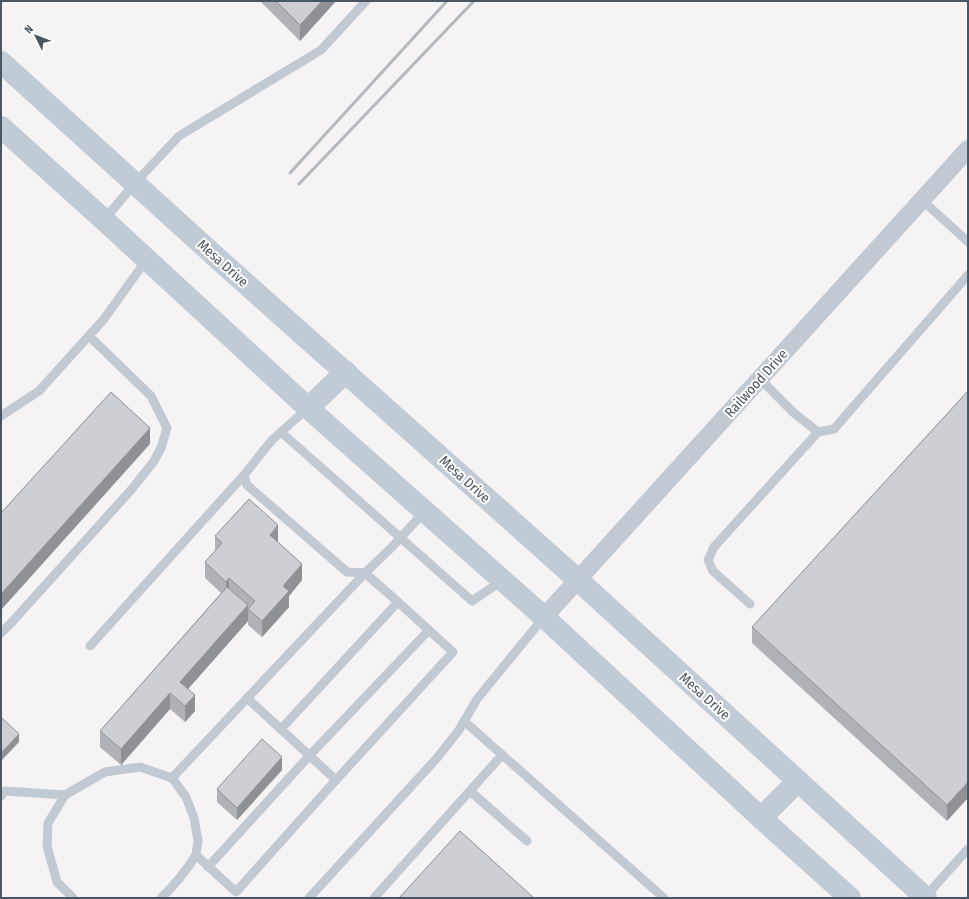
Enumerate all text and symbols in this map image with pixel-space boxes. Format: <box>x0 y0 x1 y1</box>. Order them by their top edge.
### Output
north arrow <box>16 16 56 56</box>
text: N <box>22 23 36 36</box>
street label: Mesa Drive <box>194 236 252 291</box>
street label: Railwood Drive <box>721 346 791 421</box>
street label: Mesa Drive <box>436 452 494 507</box>
street label: Mesa Drive <box>676 669 734 724</box>

